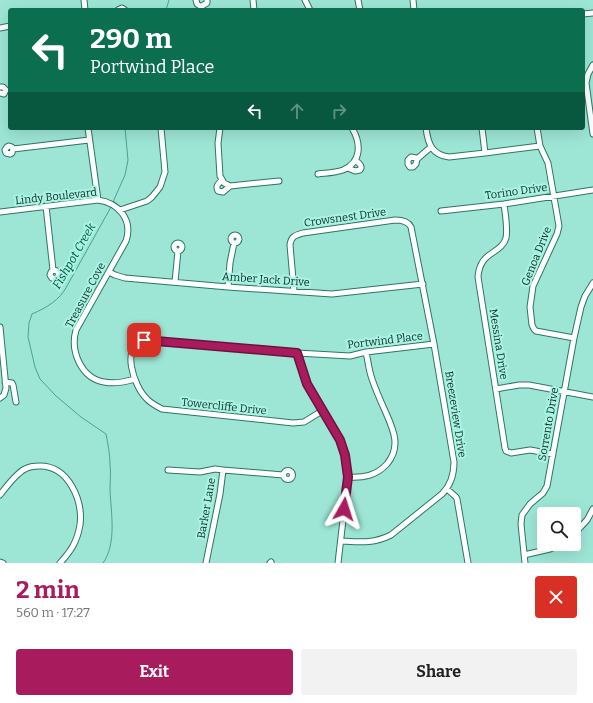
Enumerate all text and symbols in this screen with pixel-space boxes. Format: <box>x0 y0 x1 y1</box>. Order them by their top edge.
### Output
text: 290 m <box>90 22 172 55</box>
icon: left <box>24 24 76 76</box>
text: Portwind Place <box>90 56 214 78</box>
icon: left <box>244 100 266 122</box>
icon: ahead <box>286 100 308 122</box>
icon: right <box>328 100 350 122</box>
street label: Torino Drive <box>484 181 548 202</box>
street label: Lindy Boulevard <box>14 186 98 207</box>
street label: Crowsnest Drive <box>303 205 387 230</box>
water label: Fishpot Creek <box>50 220 99 291</box>
street label: Genoa Drive <box>519 225 554 288</box>
street label: Treasure Cove <box>63 260 108 330</box>
street label: Amber Jack Drive <box>222 270 310 289</box>
street label: Messina Drive <box>486 308 511 381</box>
pin <box>127 323 161 357</box>
icon: arrive <box>133 329 155 351</box>
street label: Portwind Place <box>347 329 424 352</box>
street label: Breezeview Drive <box>442 370 469 458</box>
street label: Sorrento Drive <box>536 386 561 462</box>
street label: Towercliffe Drive <box>181 396 267 417</box>
street label: Barker Lane <box>195 477 218 539</box>
position arrow <box>323 488 365 530</box>
map controls <box>537 507 581 551</box>
button: search <box>537 507 581 551</box>
text: 2 min <box>16 576 80 604</box>
button: close <box>535 576 577 618</box>
text: 560 m · 17:27 <box>16 605 90 620</box>
button: Exit <box>16 649 293 695</box>
button: Share <box>301 649 577 695</box>

